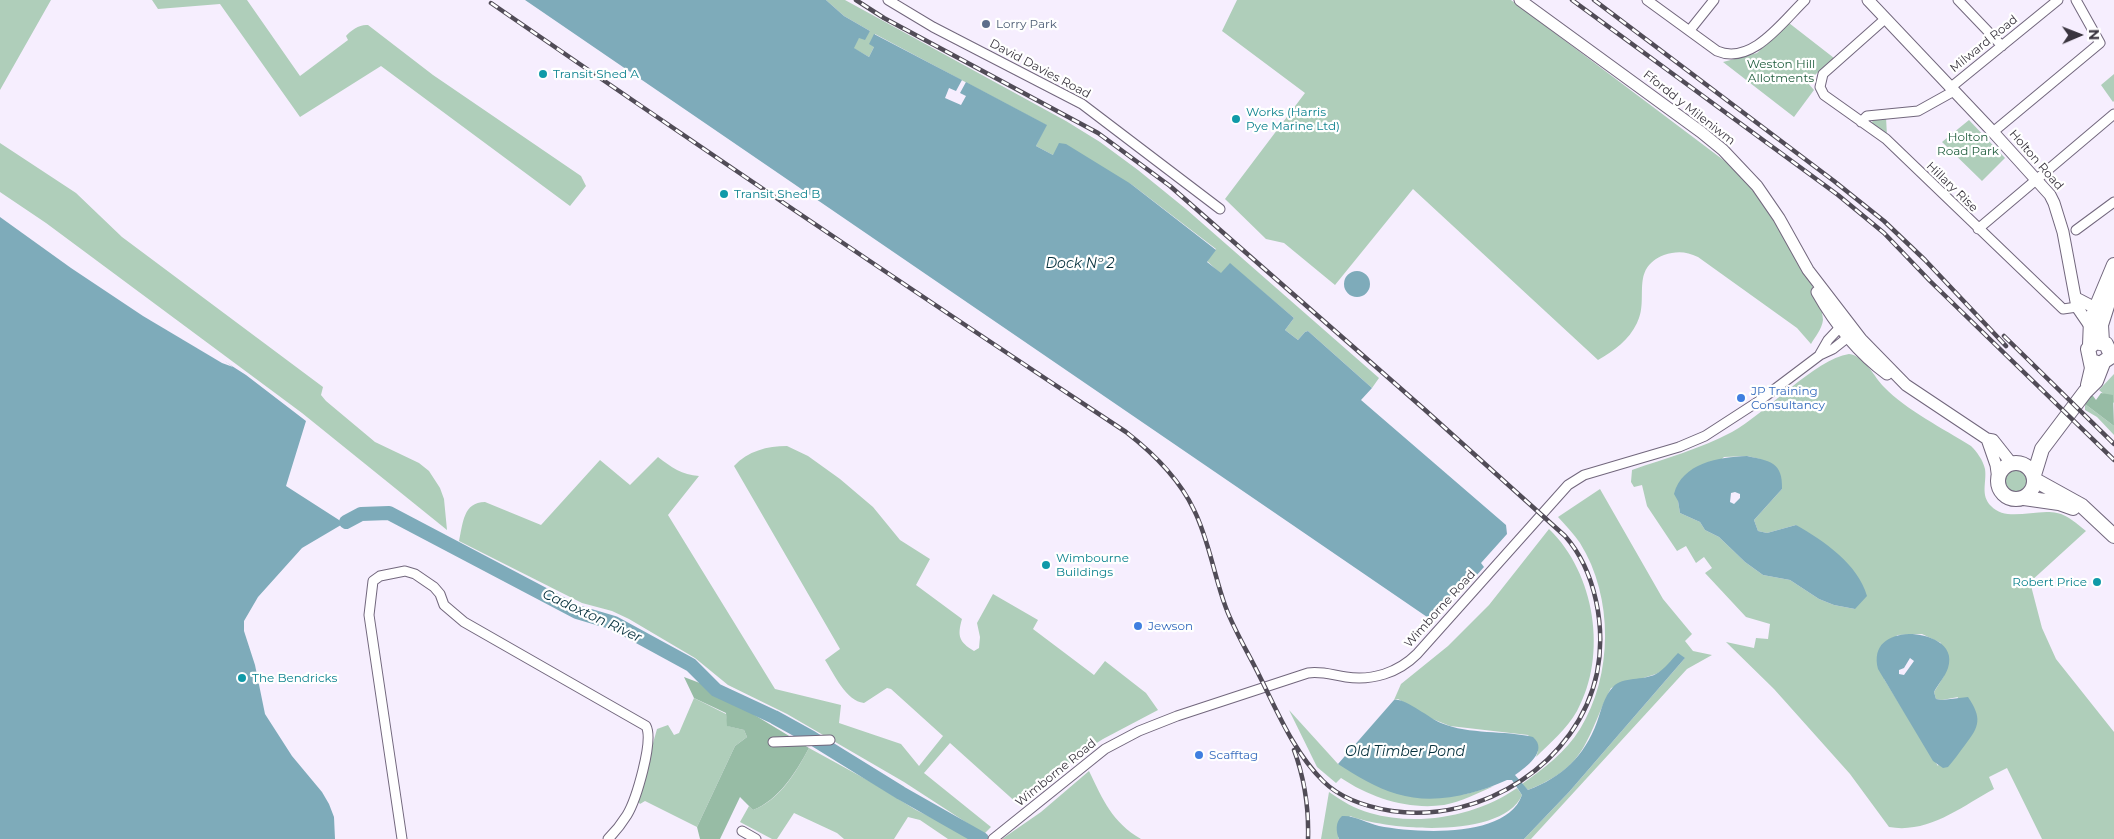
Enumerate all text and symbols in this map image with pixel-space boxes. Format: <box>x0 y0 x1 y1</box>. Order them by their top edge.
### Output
north arrow <box>2054 10 2104 60</box>
street label: Milward Road <box>1947 12 2021 76</box>
place label: Lorry Park <box>996 17 1057 31</box>
marker: Lorry Park <box>980 18 992 30</box>
text: N <box>2085 29 2103 41</box>
street label: David Davies Road <box>987 36 1093 102</box>
park label: Weston Hill Allotments <box>1747 57 1815 85</box>
place label: Transit Shed A <box>553 67 639 81</box>
marker: Transit Shed A <box>537 68 549 80</box>
street label: Ffordd y Mileniwm <box>1640 68 1738 148</box>
place label: Works (Harris Pye Marine Ltd) <box>1246 105 1340 133</box>
marker: Works (Harris Pye Marine Ltd) <box>1230 113 1242 125</box>
street label: Holton Road <box>2006 127 2066 193</box>
park label: Holton Road Park <box>1937 130 1999 158</box>
street label: Hillary Rise <box>1923 159 1981 215</box>
place label: Transit Shed B <box>734 187 820 201</box>
marker: Transit Shed B <box>718 188 730 200</box>
water label: Dock Nº 2 <box>1046 256 1114 272</box>
place label: JP Training Consultancy <box>1751 384 1825 412</box>
marker: JP Training Consultancy <box>1735 392 1747 404</box>
place label: Wimbourne Buildings <box>1056 551 1129 579</box>
marker: Wimbourne Buildings <box>1040 559 1052 571</box>
street label: Wimborne Road <box>1401 567 1479 651</box>
place label: Robert Price <box>2012 575 2087 589</box>
marker: Robert Price <box>2091 576 2103 588</box>
water label: Cadoxton River <box>540 586 644 646</box>
place label: Jewson <box>1148 619 1193 633</box>
marker: Jewson <box>1132 620 1144 632</box>
place label: The Bendricks <box>252 671 337 685</box>
marker: The Bendricks <box>236 672 248 684</box>
street label: Wimborne Road <box>1013 736 1099 810</box>
water label: Old Timber Pond <box>1345 744 1465 760</box>
place label: Scafftag <box>1209 748 1258 762</box>
marker: Scafftag <box>1193 749 1205 761</box>

